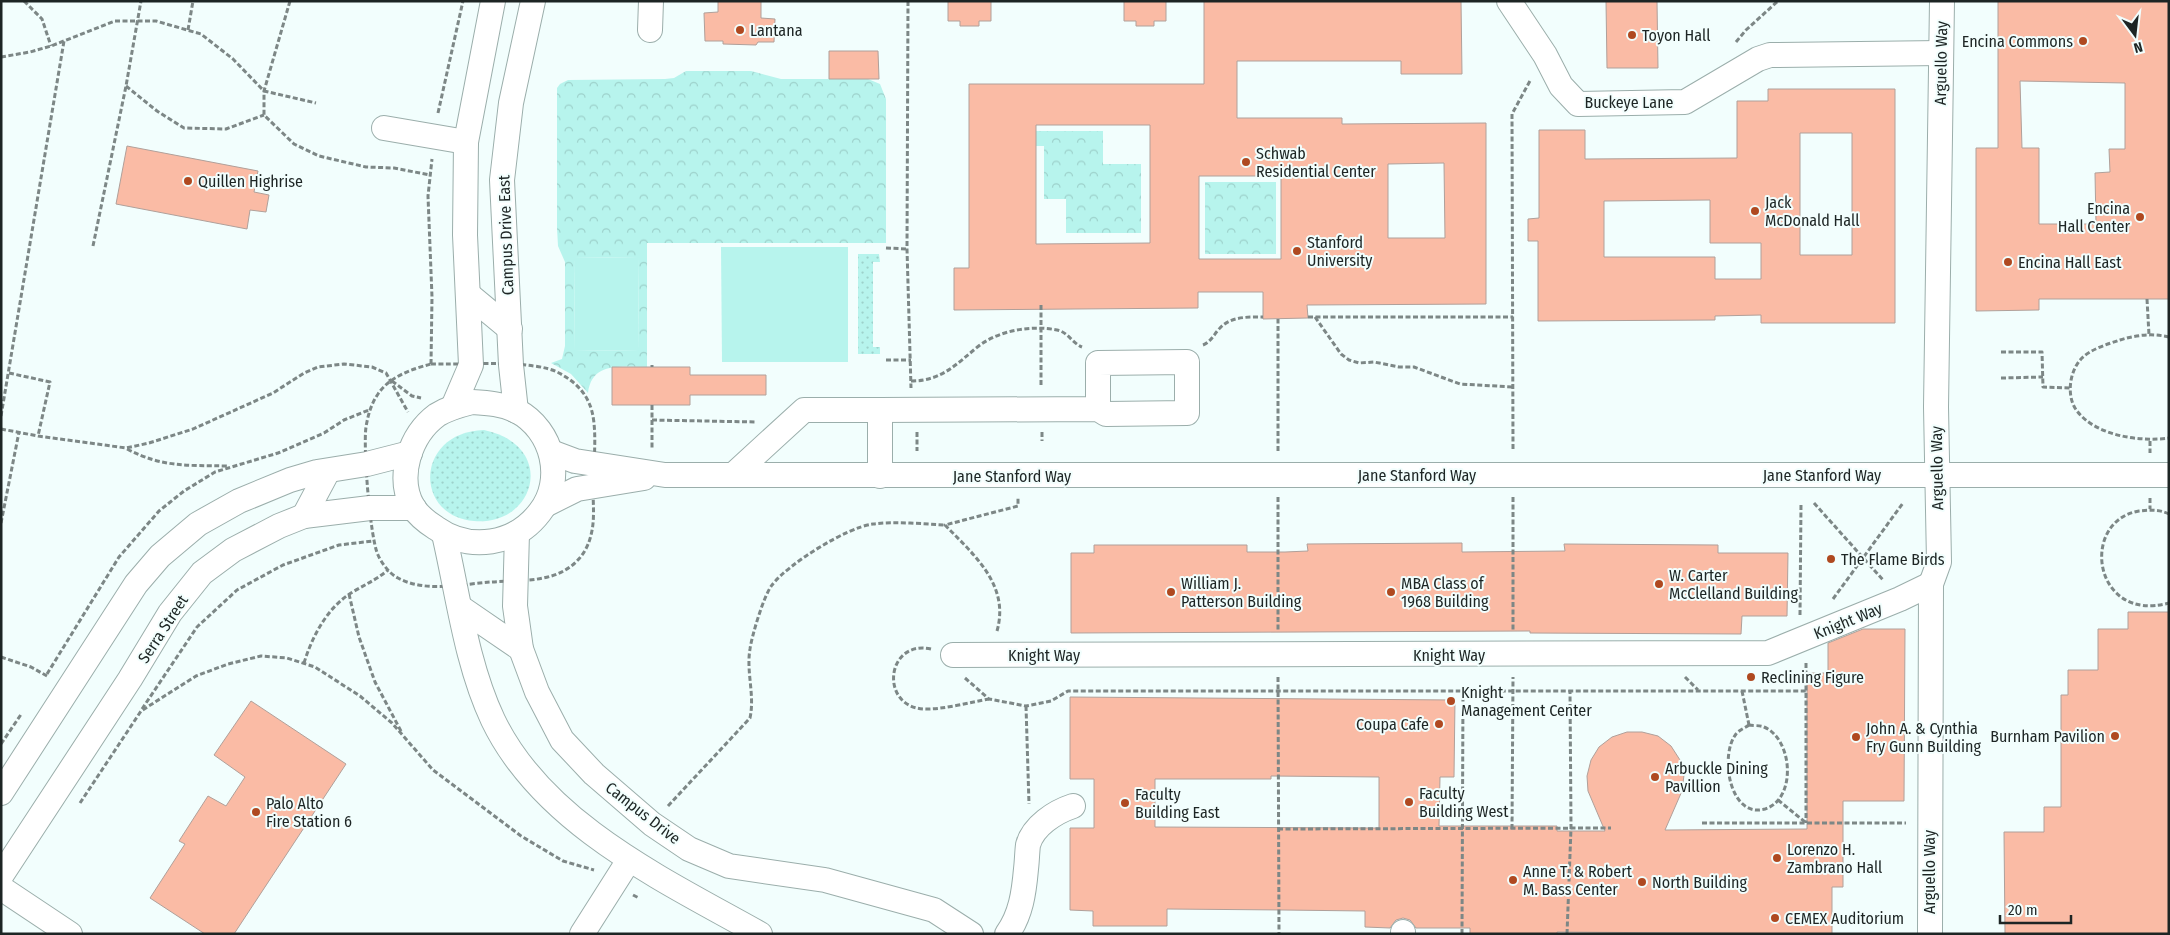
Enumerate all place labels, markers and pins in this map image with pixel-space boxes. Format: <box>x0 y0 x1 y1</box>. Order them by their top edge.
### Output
place label: Lantana <box>750 21 803 40</box>
marker: Lantana <box>734 24 746 36</box>
place label: Toyon Hall <box>1642 26 1710 45</box>
marker: Toyon Hall <box>1626 29 1638 41</box>
place label: Encina Commons <box>1962 32 2073 51</box>
marker: Encina Commons <box>2077 35 2089 47</box>
place label: Schwab Residential Center <box>1256 144 1376 181</box>
marker: Schwab Residential Center <box>1240 156 1252 168</box>
place label: Quillen Highrise <box>198 172 303 191</box>
marker: Quillen Highrise <box>182 175 194 187</box>
place label: Jack McDonald Hall <box>1765 193 1859 230</box>
place label: Encina Hall Center <box>2058 199 2130 236</box>
marker: Jack McDonald Hall <box>1749 205 1761 217</box>
marker: Encina Hall Center <box>2134 211 2146 223</box>
place label: Stanford University <box>1307 233 1373 270</box>
marker: Stanford University <box>1291 245 1303 257</box>
place label: Encina Hall East <box>2018 253 2122 272</box>
marker: Encina Hall East <box>2002 256 2014 268</box>
place label: The Flame Birds <box>1841 550 1945 569</box>
marker: The Flame Birds <box>1825 553 1837 565</box>
place label: W. Carter McClelland Building <box>1669 566 1799 603</box>
place label: William J. Patterson Building <box>1181 574 1302 611</box>
place label: MBA Class of 1968 Building <box>1401 574 1489 611</box>
marker: W. Carter McClelland Building <box>1653 578 1665 590</box>
marker: William J. Patterson Building <box>1165 586 1177 598</box>
marker: MBA Class of 1968 Building <box>1385 586 1397 598</box>
place label: Reclining Figure <box>1761 668 1864 687</box>
marker: Reclining Figure <box>1745 671 1757 683</box>
place label: Knight Management Center <box>1461 683 1592 720</box>
marker: Knight Management Center <box>1445 695 1457 707</box>
place label: Coupa Cafe <box>1356 715 1429 734</box>
marker: Coupa Cafe <box>1433 718 1445 730</box>
place label: John A. & Cynthia Fry Gunn Building <box>1866 719 1981 756</box>
place label: Burnham Pavilion <box>1990 727 2105 746</box>
marker: Burnham Pavilion <box>2109 730 2121 742</box>
marker: John A. & Cynthia Fry Gunn Building <box>1850 731 1862 743</box>
place label: Arbuckle Dining Pavillion <box>1665 759 1768 796</box>
marker: Arbuckle Dining Pavillion <box>1649 771 1661 783</box>
place label: Faculty Building West <box>1419 784 1509 821</box>
place label: Faculty Building East <box>1135 785 1220 822</box>
place label: Palo Alto Fire Station 6 <box>266 794 352 831</box>
marker: Faculty Building West <box>1403 796 1415 808</box>
marker: Faculty Building East <box>1119 797 1131 809</box>
marker: Palo Alto Fire Station 6 <box>250 806 262 818</box>
place label: Lorenzo H. Zambrano Hall <box>1787 840 1882 877</box>
marker: Lorenzo H. Zambrano Hall <box>1771 852 1783 864</box>
place label: Anne T. & Robert M. Bass Center <box>1523 862 1633 899</box>
place label: North Building <box>1652 873 1747 892</box>
marker: Anne T. & Robert M. Bass Center <box>1507 874 1519 886</box>
marker: North Building <box>1636 876 1648 888</box>
place label: CEMEX Auditorium <box>1785 909 1904 928</box>
marker: CEMEX Auditorium <box>1769 912 1781 924</box>

